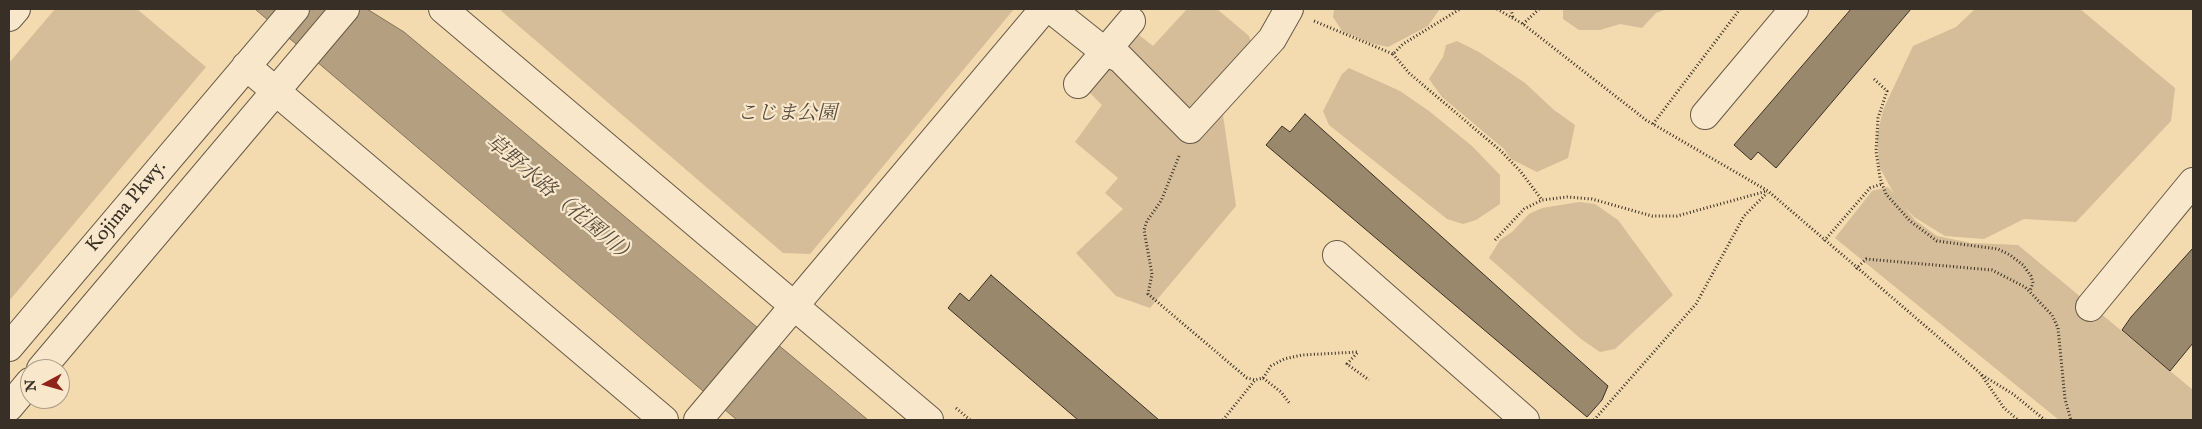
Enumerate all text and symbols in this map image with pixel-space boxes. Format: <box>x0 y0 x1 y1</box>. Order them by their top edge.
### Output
park label: こじま公園 <box>737 103 837 127</box>
water label: 草野水路（花園川） <box>480 131 640 271</box>
street label: Kojima Pkwy. <box>82 156 172 258</box>
north arrow <box>20 359 70 409</box>
text: N <box>21 378 41 392</box>

